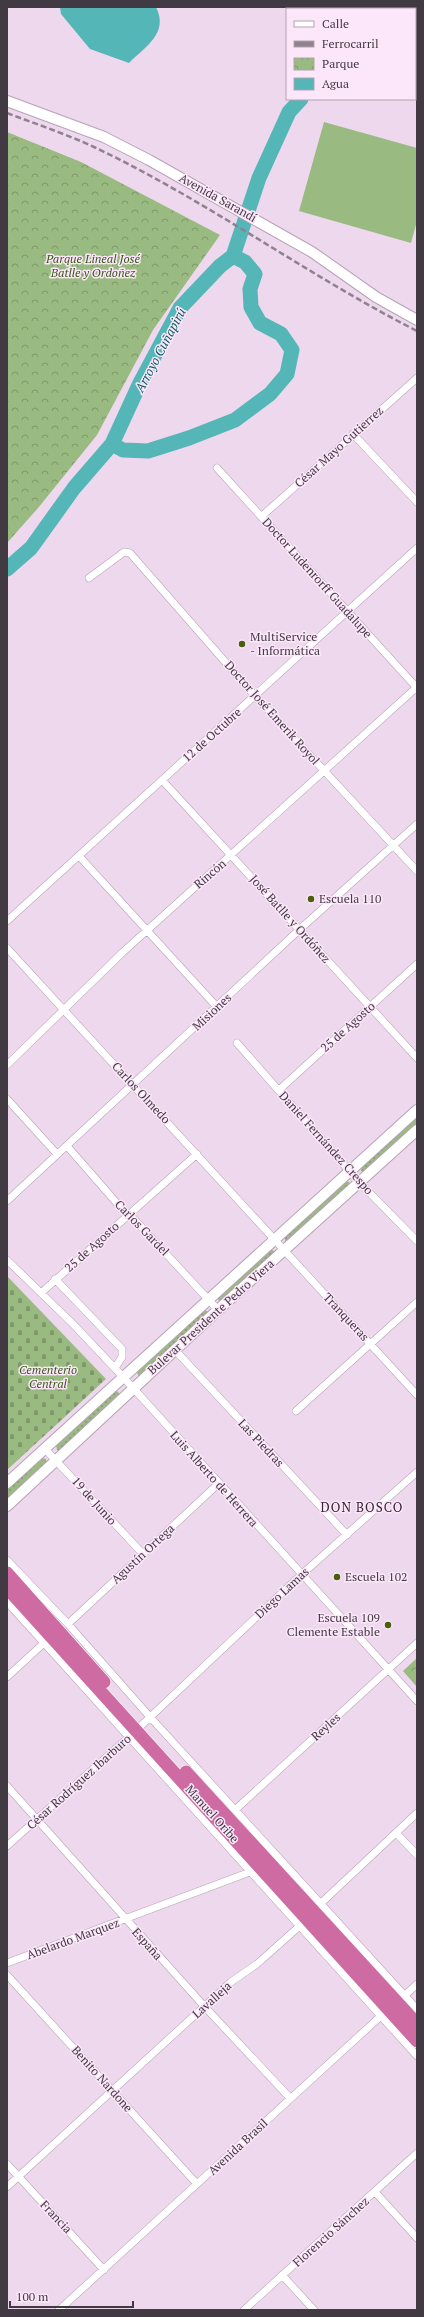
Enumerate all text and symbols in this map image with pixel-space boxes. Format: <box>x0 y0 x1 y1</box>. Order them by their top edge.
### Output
legend <box>286 8 416 100</box>
text: Calle <box>322 16 349 31</box>
text: Ferrocarril <box>322 36 379 51</box>
text: Parque <box>322 56 359 71</box>
text: Agua <box>322 76 349 91</box>
street label: Avenida Sarandí <box>177 170 260 225</box>
park label: Parque Lineal José Batlle y Ordoñez <box>45 251 141 280</box>
water label: Arroyo Cuñapirú <box>130 305 190 396</box>
street label: César Mayo Gutierrez <box>291 403 386 490</box>
street label: Doctor Ludenrorff Guadalupe <box>259 514 375 641</box>
place label: MultiService - Informática <box>250 629 320 658</box>
marker: MultiService - Informática <box>237 639 247 649</box>
street label: Doctor José Emerik Royol <box>222 658 323 768</box>
street label: 12 de Octubre <box>179 704 244 765</box>
street label: Rincón <box>191 856 229 892</box>
street label: José Batlle y Ordóñez <box>247 871 334 966</box>
place label: Escuela 110 <box>319 891 381 906</box>
marker: Escuela 110 <box>306 894 316 904</box>
street label: Misiones <box>189 990 234 1033</box>
street label: 25 de Agosto <box>317 998 378 1055</box>
street label: Carlos Olmedo <box>109 1059 174 1127</box>
street label: Daniel Fernández Crespo <box>276 1088 377 1198</box>
street label: Carlos Gardel <box>112 1197 173 1259</box>
street label: 25 de Agosto <box>61 1218 122 1275</box>
street label: Bulevar Presidente Pedro Viera <box>144 1256 277 1377</box>
street label: Tranqueras <box>320 1290 372 1344</box>
park label: Cementerio Central <box>19 1362 77 1391</box>
street label: Las Piedras <box>235 1416 287 1470</box>
street label: Luis Alberto de Herrera <box>167 1427 262 1530</box>
street label: 19 de Junio <box>69 1473 120 1528</box>
district label: DON BOSCO <box>321 1498 403 1516</box>
street label: Agustín Ortega <box>108 1521 177 1587</box>
street label: Diego Lamas <box>252 1564 312 1621</box>
place label: Escuela 102 <box>345 1569 407 1584</box>
marker: Escuela 102 <box>332 1572 342 1582</box>
place label: Escuela 109 Clemente Estable <box>287 1610 380 1639</box>
marker: Escuela 109 Clemente Estable <box>383 1620 393 1630</box>
street label: Reyles <box>308 1710 343 1744</box>
street label: César Rodríguez Ibarburo <box>23 1731 134 1832</box>
street label: Manuel Oribe <box>182 1782 242 1846</box>
street label: Abelardo Marquez <box>24 1915 121 1962</box>
street label: España <box>129 1924 166 1963</box>
street label: Lavalleja <box>189 1978 234 2021</box>
street label: Benito Nardone <box>69 2042 136 2115</box>
street label: Avenida Brasil <box>205 2115 271 2178</box>
street label: Florencio Sánchez <box>289 2193 372 2270</box>
street label: Francia <box>37 2197 75 2236</box>
scale bar <box>10 2283 133 2309</box>
text: 100 m <box>16 2289 49 2304</box>

